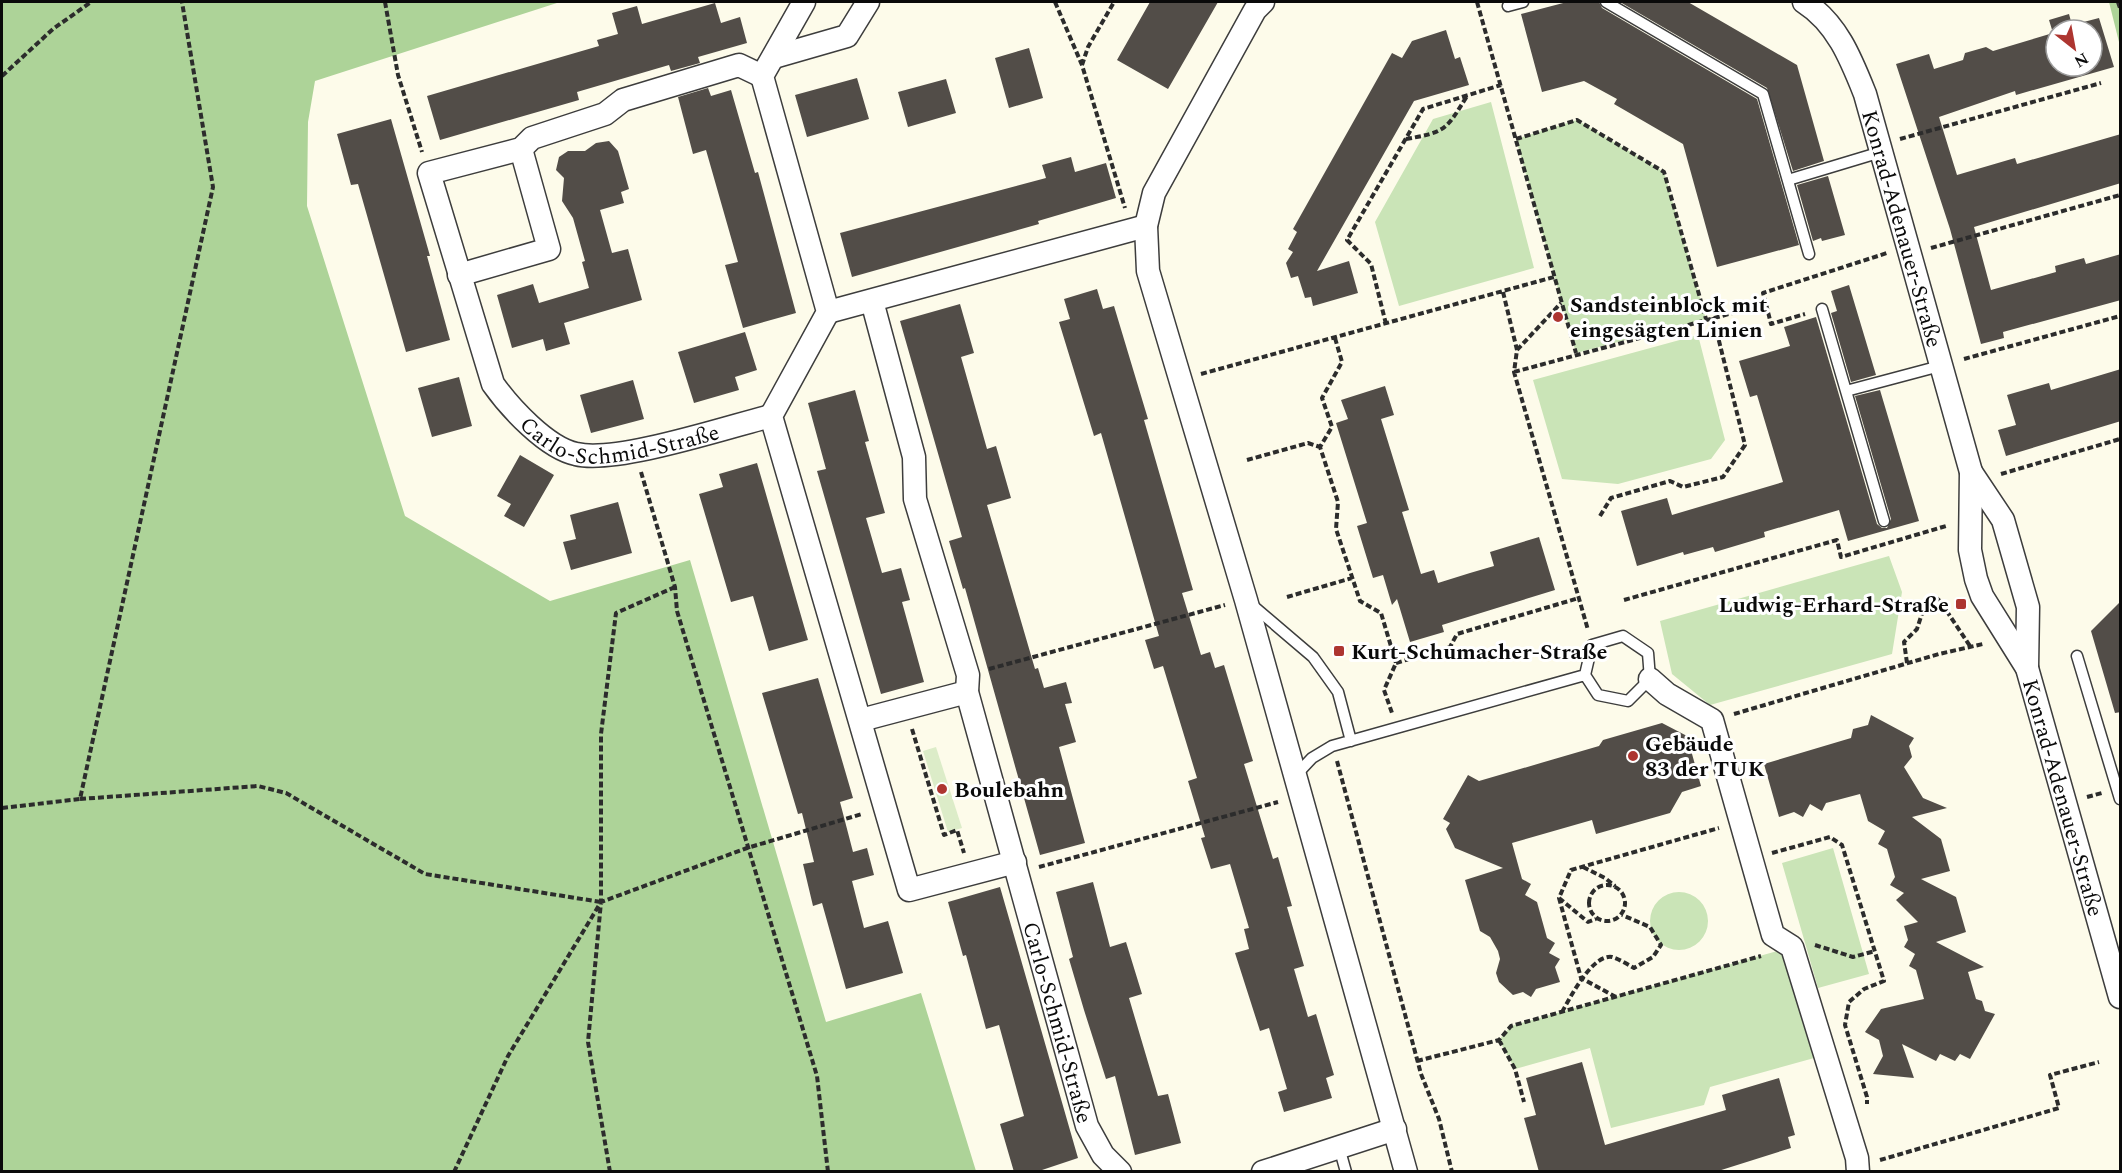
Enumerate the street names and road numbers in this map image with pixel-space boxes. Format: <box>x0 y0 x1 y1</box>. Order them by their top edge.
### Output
street label: Konrad-Adenauer-Straße <box>1852 106 1950 352</box>
street label: Carlo-Schmid-Straße <box>512 409 723 474</box>
street label: Konrad-Adenauer-Straße <box>2013 675 2111 921</box>
street label: Carlo-Schmid-Straße <box>1013 918 1100 1127</box>

